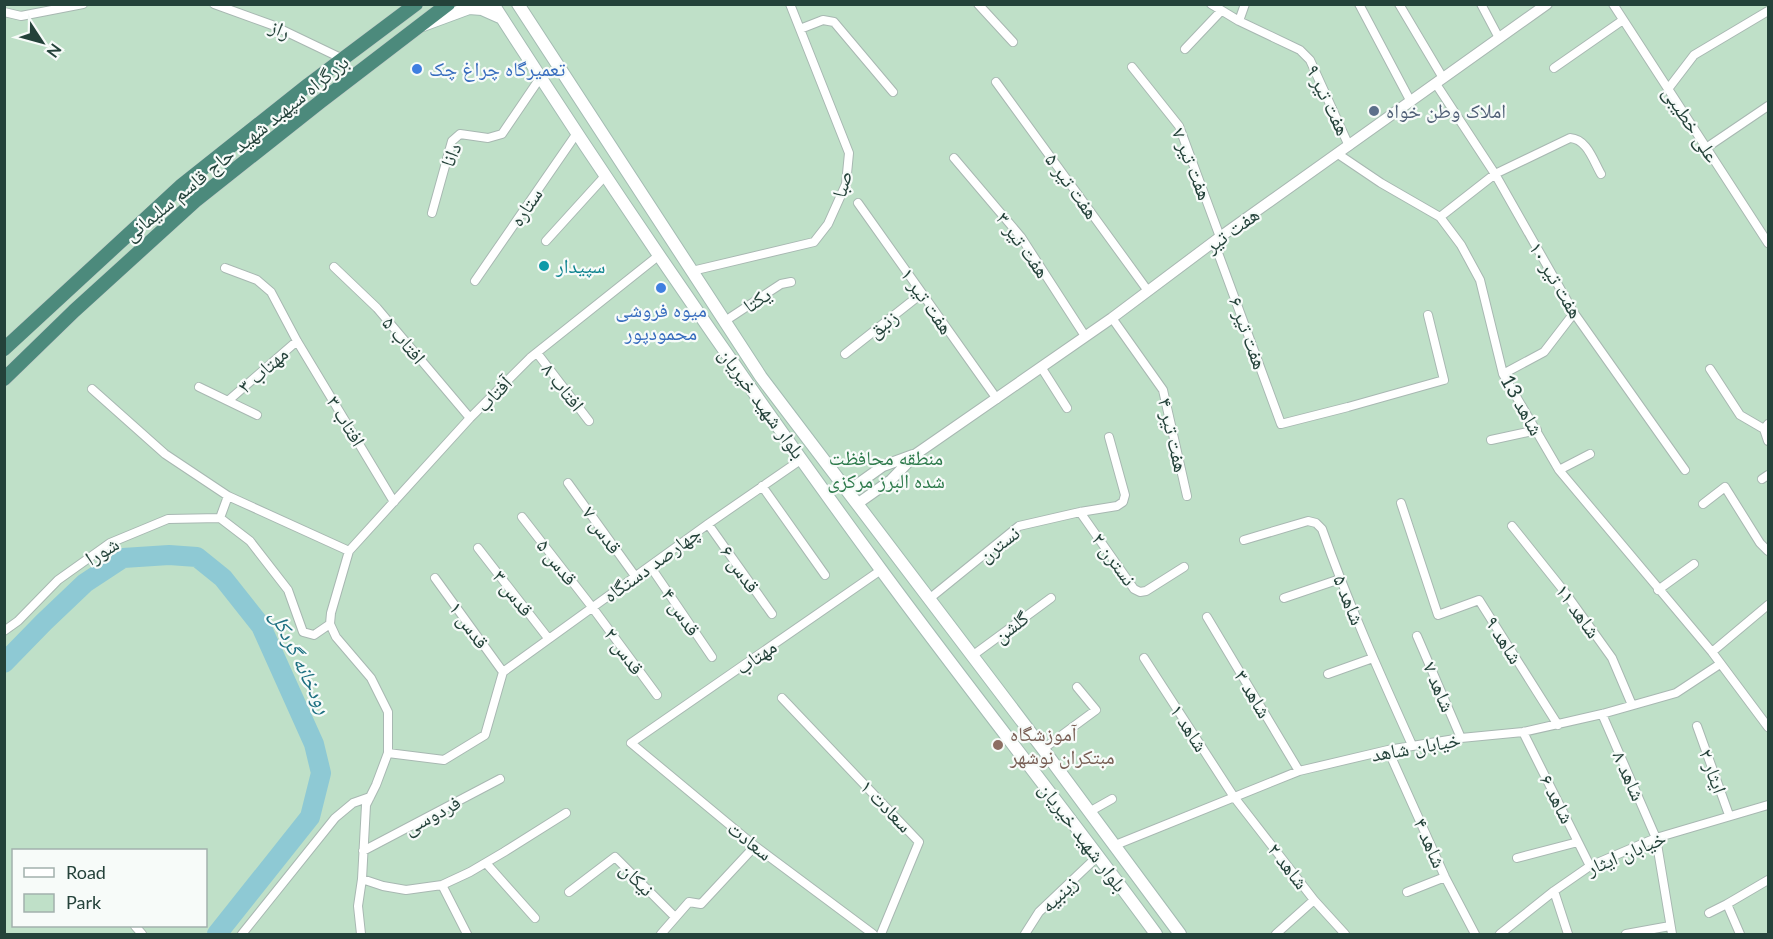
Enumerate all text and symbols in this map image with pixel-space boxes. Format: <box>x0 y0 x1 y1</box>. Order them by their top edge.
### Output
north arrow <box>12 12 72 72</box>
street label: راز <box>265 13 294 43</box>
text: N <box>43 41 66 62</box>
street label: بزرگراه سپهبد شهید حاج قاسم سلیمانی <box>118 49 355 248</box>
place label: تعمیرگاه چراغ چک <box>429 56 565 82</box>
street label: هفت تیر ۹ <box>1301 60 1356 139</box>
marker: تعمیرگاه چراغ چک <box>410 62 424 76</box>
street label: علی خطیبی <box>1658 81 1725 167</box>
place label: املاک وطن خواه <box>1386 98 1506 123</box>
marker: املاک وطن خواه <box>1367 104 1381 118</box>
street label: هفت تیر ۷ <box>1167 124 1218 203</box>
street label: دانا <box>435 139 466 170</box>
street label: هفت تیر ۵ <box>1041 148 1105 223</box>
street label: صبا <box>826 168 857 200</box>
street label: ستاره <box>504 183 547 230</box>
street label: هفت تیر <box>1199 201 1264 258</box>
street label: هفت تیر ۳ <box>992 207 1056 282</box>
street label: هفت تیر ۱۰ <box>1524 237 1589 322</box>
place label: سپیدار <box>555 253 606 278</box>
marker: سپیدار <box>537 259 551 273</box>
street label: هفت تیر ۱ <box>896 263 959 338</box>
marker: میوه فروشی محمودپور <box>654 281 668 295</box>
street label: یکتا <box>738 281 775 317</box>
street label: هفت تیر ۶ <box>1224 293 1273 372</box>
place label: میوه فروشی محمودپور <box>615 297 707 345</box>
street label: زنبق <box>862 304 903 343</box>
street label: افتاب ۵ <box>377 311 432 369</box>
street label: مهتاب ۳ <box>232 341 293 398</box>
street label: بلوار شهید خیریان <box>714 342 811 463</box>
street label: افتاب ۸ <box>537 357 590 416</box>
street label: آفتاب <box>470 370 517 417</box>
street label: شاهد 13 <box>1496 370 1549 439</box>
street label: افتاب ۳ <box>322 391 371 451</box>
street label: هفت تیر ۴ <box>1153 395 1194 474</box>
park label: منطقه محافظت شده البرز مرکزی <box>827 445 945 493</box>
street label: قدس ۷ <box>577 501 628 558</box>
street label: چهارصد دستگاه <box>598 520 706 607</box>
street label: نسترن <box>973 520 1024 567</box>
street label: نسترن ۲ <box>1087 527 1142 590</box>
street label: شورا <box>80 531 123 570</box>
street label: قدس ۵ <box>531 533 583 590</box>
street label: قدس ۶ <box>715 540 766 597</box>
street label: قدس ۳ <box>487 564 539 621</box>
street label: شاهد ۵ <box>1329 571 1371 628</box>
street label: شاهد ۱۱ <box>1551 579 1606 642</box>
street label: قدس ۴ <box>656 583 706 640</box>
street label: قدس ۱ <box>444 596 495 653</box>
water label: رودخانه گردکل <box>265 605 338 718</box>
street label: گلشن <box>988 605 1034 648</box>
street label: شاهد ۹ <box>1481 611 1529 668</box>
street label: قدس ۲ <box>599 622 650 679</box>
street label: مهتاب <box>730 634 781 680</box>
street label: شاهد ۷ <box>1419 658 1461 715</box>
street label: شاهد ۳ <box>1230 665 1278 722</box>
street label: شاهد ۱ <box>1166 699 1214 756</box>
place label: آموزشگاه مبتکران نوشهر <box>1009 721 1115 769</box>
street label: خیابان شاهد <box>1369 726 1463 767</box>
marker: آموزشگاه مبتکران نوشهر <box>991 738 1005 752</box>
street label: ایثار ۲ <box>1695 745 1733 796</box>
street label: شاهد ۸ <box>1608 747 1651 804</box>
street label: شاهد ۶ <box>1535 770 1580 827</box>
street label: سعادت ۱ <box>856 774 918 837</box>
street label: بلوار شهید خیریان <box>1034 777 1133 897</box>
street label: فردوسی <box>399 789 465 840</box>
street label: شاهد ۴ <box>1409 814 1452 871</box>
street label: سعادت <box>723 815 778 865</box>
street label: خیابان ایثار <box>1581 825 1670 881</box>
street label: شاهد ۲ <box>1263 838 1314 893</box>
legend <box>12 849 207 927</box>
street label: نیکان <box>615 856 660 901</box>
text: Road <box>66 861 106 883</box>
street label: زینبیه <box>1035 870 1082 917</box>
text: Park <box>66 891 102 913</box>

